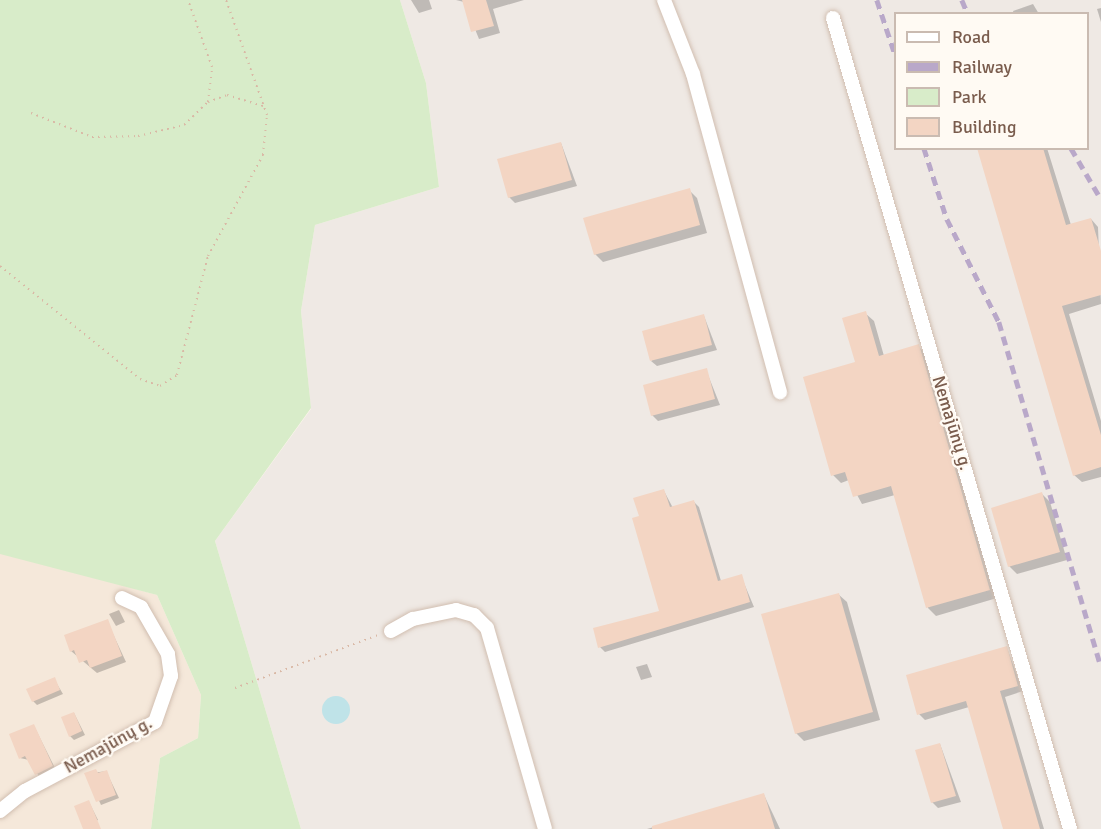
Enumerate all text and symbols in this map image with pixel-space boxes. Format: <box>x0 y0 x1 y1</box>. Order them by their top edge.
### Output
legend <box>894 12 1089 150</box>
text: Road <box>952 26 991 48</box>
text: Railway <box>952 56 1012 78</box>
text: Park <box>952 86 987 108</box>
text: Building <box>952 116 1016 138</box>
street label: Nemajūnų g. <box>927 373 977 473</box>
street label: Nemajūnų g. <box>60 712 156 778</box>

